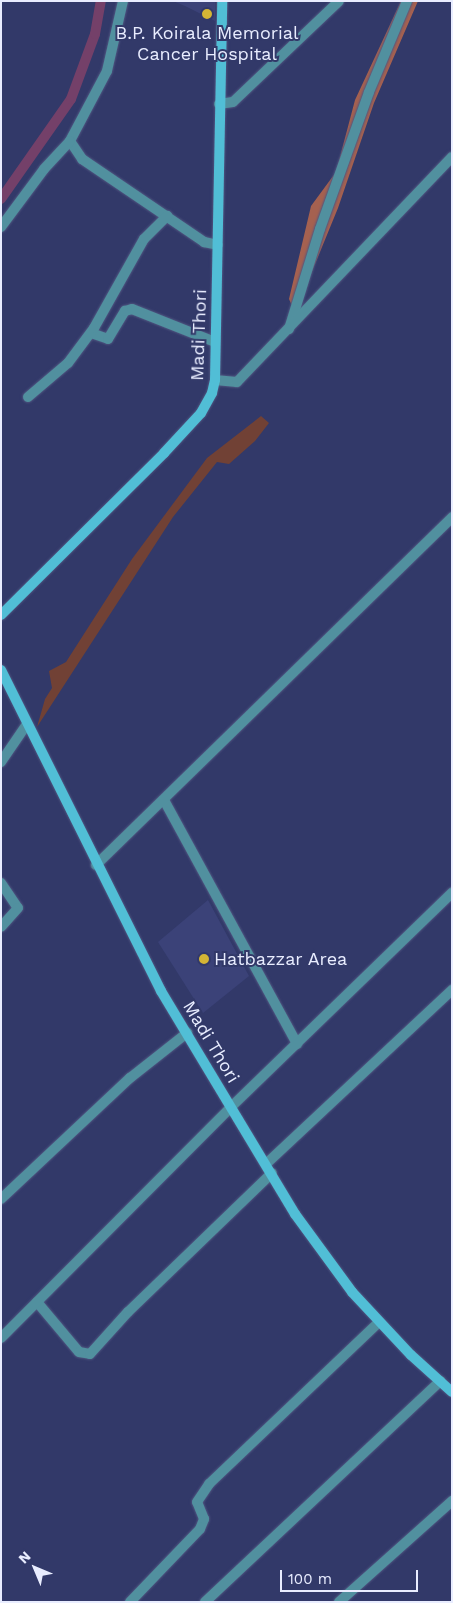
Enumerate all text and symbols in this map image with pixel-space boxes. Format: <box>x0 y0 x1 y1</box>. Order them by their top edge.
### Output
marker: B.P. Koirala Memorial Cancer Hospital <box>200 7 214 21</box>
place label: B.P. Koirala Memorial Cancer Hospital <box>115 23 299 66</box>
street label: Madi Thori <box>187 289 211 381</box>
place label: Hatbazzar Area <box>214 948 348 970</box>
marker: Hatbazzar Area <box>198 953 210 965</box>
street label: Madi Thori <box>178 997 244 1087</box>
north arrow <box>10 1543 60 1593</box>
text: N <box>15 1548 34 1567</box>
scale bar <box>283 1560 420 1592</box>
text: 100 m <box>288 1570 332 1588</box>

